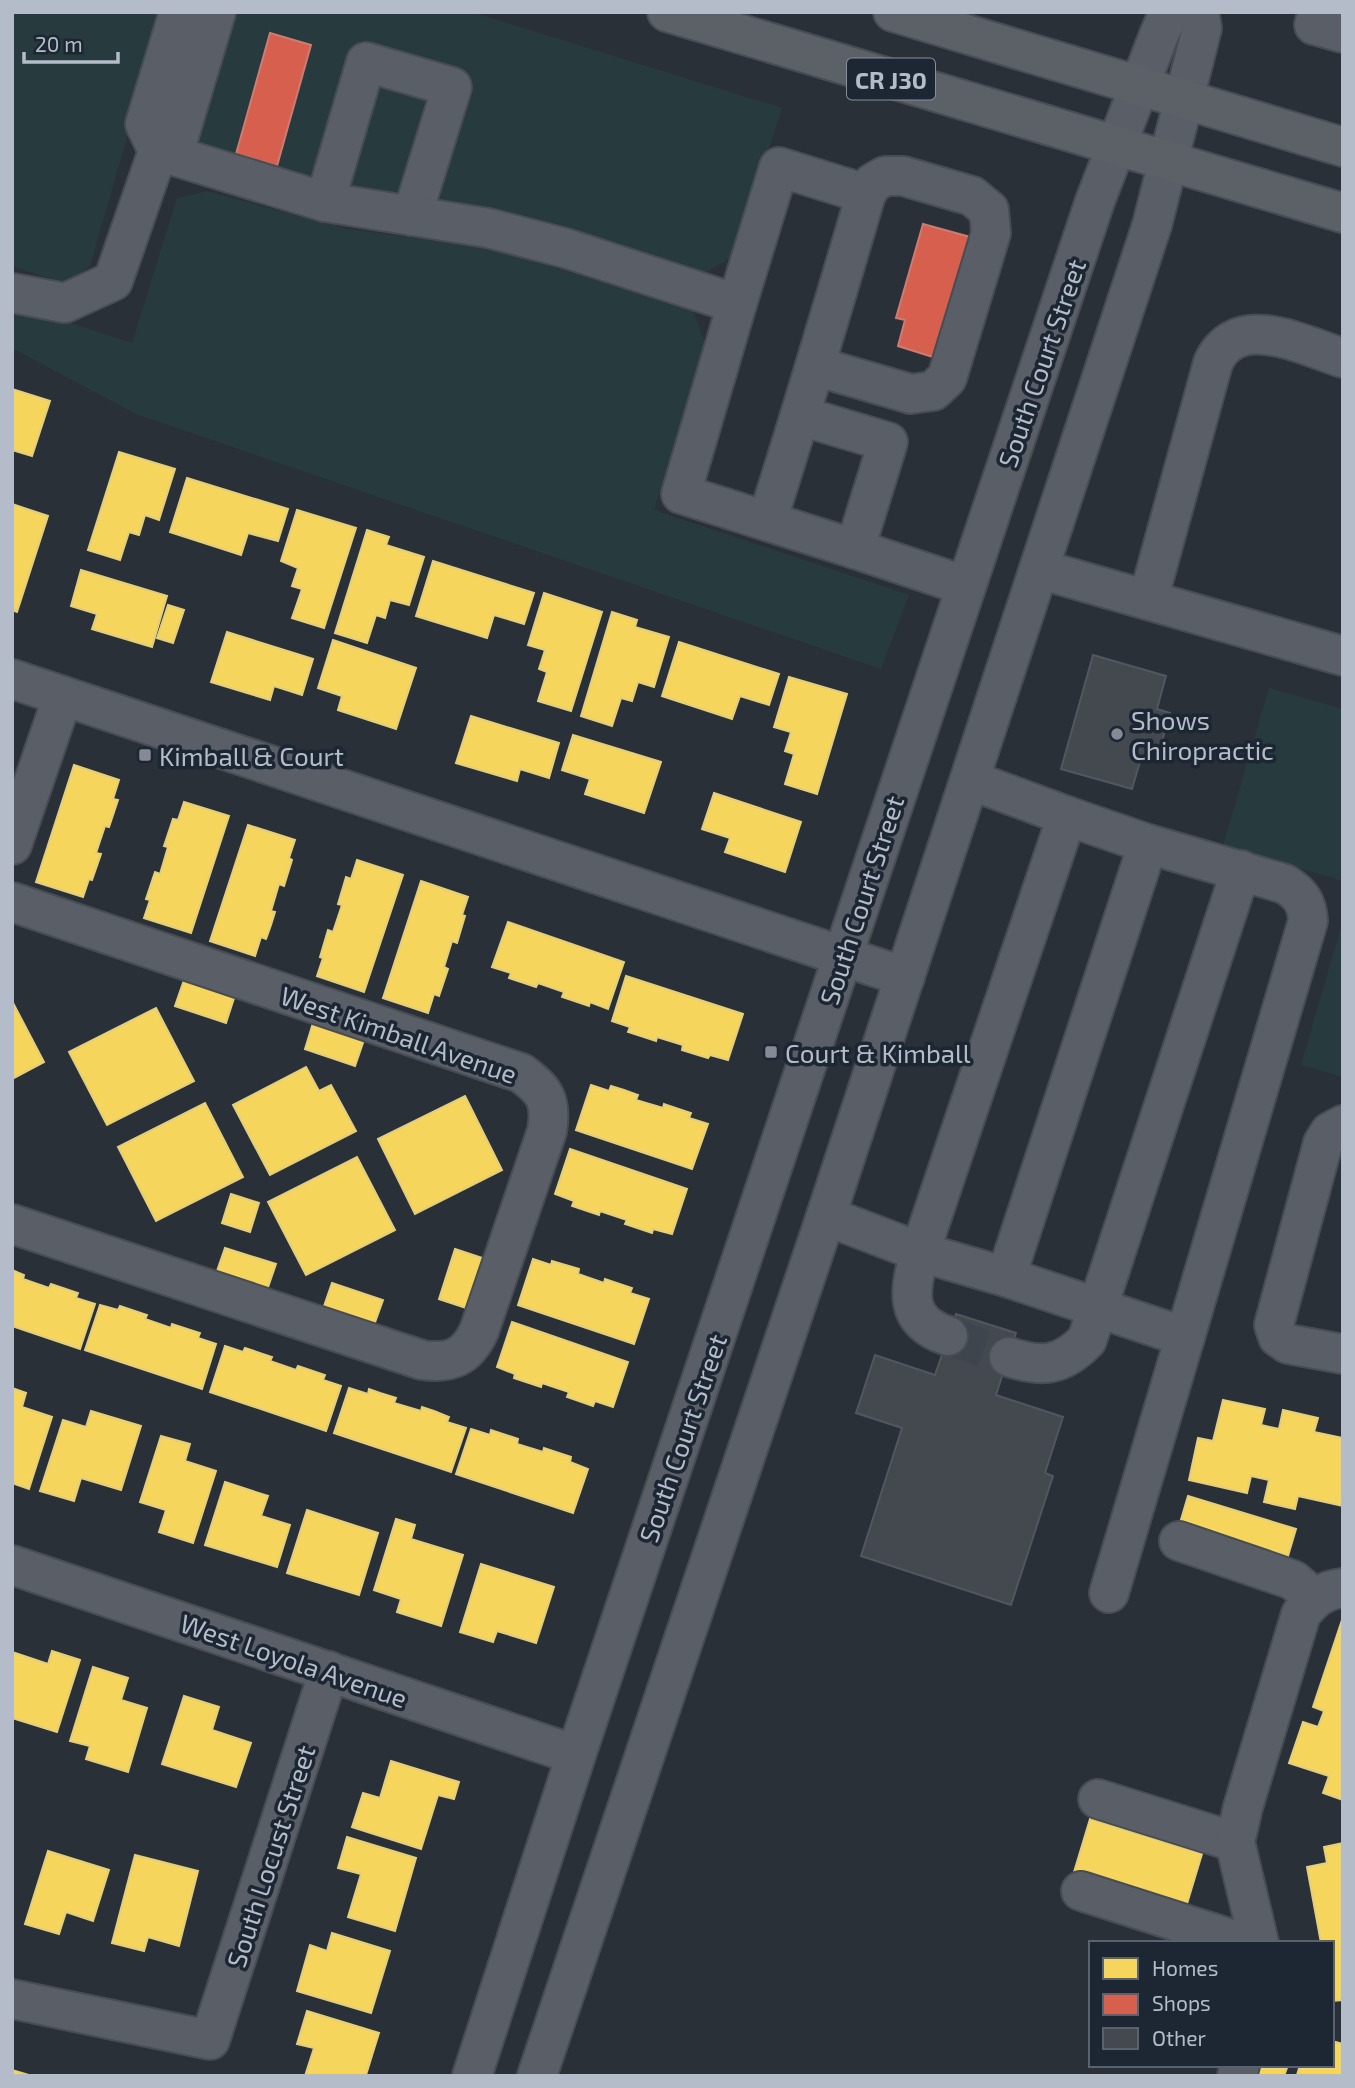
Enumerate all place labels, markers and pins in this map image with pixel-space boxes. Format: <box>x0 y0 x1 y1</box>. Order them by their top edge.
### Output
place label: Shows Chiropractic <box>1131 704 1274 765</box>
marker: Shows Chiropractic <box>1109 726 1125 742</box>
place label: Kimball & Court <box>159 740 344 771</box>
marker: Kimball & Court <box>137 747 153 763</box>
place label: Court & Kimball <box>785 1037 971 1068</box>
marker: Court & Kimball <box>763 1044 779 1060</box>

